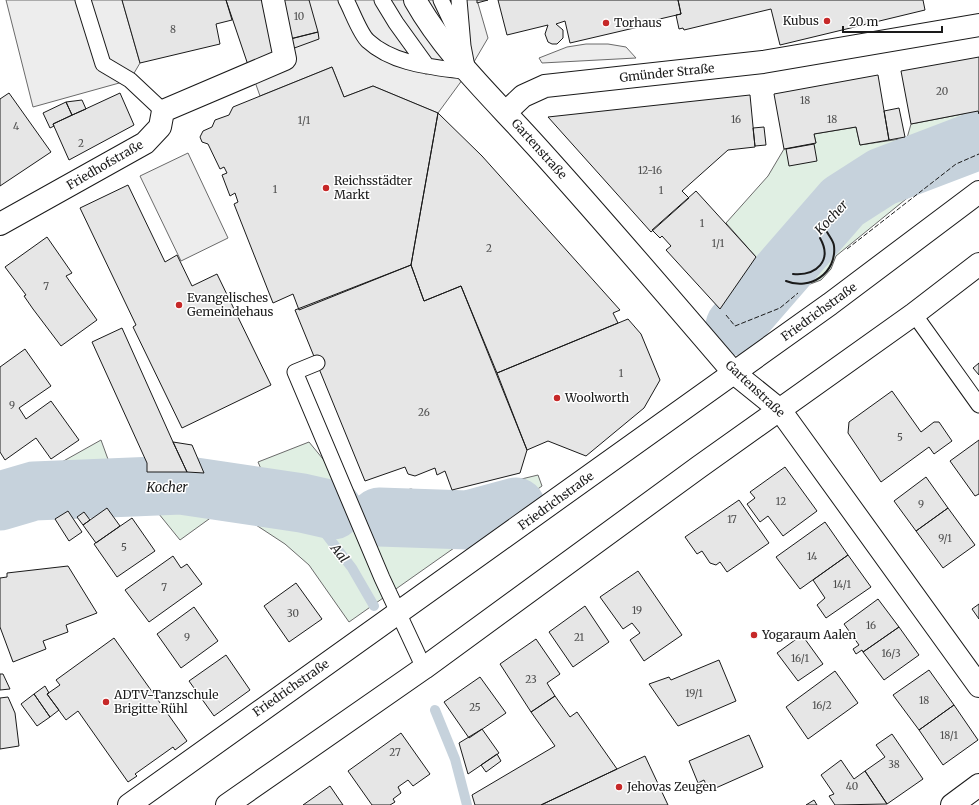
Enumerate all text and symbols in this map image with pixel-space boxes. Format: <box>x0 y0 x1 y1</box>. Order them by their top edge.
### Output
scale bar <box>843 8 942 34</box>
house number: 10 <box>294 10 304 23</box>
place label: Kubus <box>783 13 819 28</box>
text: 20 m <box>849 14 878 29</box>
place label: Torhaus <box>614 15 662 30</box>
marker: Kubus <box>822 16 832 26</box>
marker: Torhaus <box>601 18 611 28</box>
house number: 8 <box>170 23 176 36</box>
street label: Gmünder Straße <box>619 60 715 85</box>
house number: 20 <box>936 85 948 98</box>
house number: 18 <box>800 94 810 107</box>
house number: 16 <box>731 113 741 126</box>
house number: 18 <box>827 113 837 126</box>
house number: 1/1 <box>298 114 311 127</box>
street label: Gartenstraße <box>508 115 570 182</box>
house number: 4 <box>13 120 19 133</box>
street label: Friedhofstraße <box>64 137 146 193</box>
house number: 2 <box>78 137 84 150</box>
house number: 12-16 <box>638 164 662 177</box>
place label: Reichsstädter Markt <box>334 173 413 202</box>
house number: 1 <box>273 183 278 196</box>
marker: Reichsstädter Markt <box>321 183 331 193</box>
house number: 1 <box>659 184 664 197</box>
water label: Kocher <box>810 196 852 239</box>
house number: 1 <box>700 217 705 230</box>
house number: 1/1 <box>712 237 725 250</box>
house number: 2 <box>486 242 492 255</box>
street label: Friedrichstraße <box>778 279 859 344</box>
house number: 7 <box>43 280 49 293</box>
place label: Evangelisches Gemeindehaus <box>187 290 273 319</box>
marker: Evangelisches Gemeindehaus <box>174 300 184 310</box>
street label: Gartenstraße <box>723 357 788 420</box>
house number: 1 <box>619 367 624 380</box>
place label: Woolworth <box>564 390 629 405</box>
marker: Woolworth <box>552 393 562 403</box>
house number: 9 <box>9 399 15 412</box>
house number: 26 <box>418 406 430 419</box>
house number: 5 <box>897 431 903 444</box>
street label: Friedrichstraße <box>515 468 596 533</box>
water label: Kocher <box>145 479 188 496</box>
house number: 12 <box>776 495 786 508</box>
house number: 9 <box>918 498 924 511</box>
house number: 17 <box>727 513 737 526</box>
house number: 9/1 <box>938 532 952 545</box>
water label: Aal <box>326 539 353 566</box>
house number: 5 <box>121 541 127 554</box>
house number: 14 <box>807 550 817 563</box>
house number: 14/1 <box>833 578 851 591</box>
house number: 7 <box>161 581 167 594</box>
house number: 19 <box>632 604 642 617</box>
house number: 30 <box>287 607 299 620</box>
house number: 16 <box>866 619 876 632</box>
place label: Yogaraum Aalen <box>761 627 856 642</box>
marker: Yogaraum Aalen <box>749 630 759 640</box>
house number: 9 <box>184 631 190 644</box>
house number: 21 <box>574 631 585 644</box>
house number: 16/3 <box>881 647 901 660</box>
house number: 16/1 <box>791 652 809 665</box>
street label: Friedrichstraße <box>250 656 332 719</box>
house number: 23 <box>525 673 537 686</box>
place label: ADTV-Tanzschule Brigitte Rühl <box>113 687 219 716</box>
house number: 19/1 <box>685 687 703 700</box>
house number: 18 <box>919 694 929 707</box>
marker: ADTV-Tanzschule Brigitte Rühl <box>101 697 111 707</box>
house number: 16/2 <box>812 699 832 712</box>
house number: 25 <box>469 701 481 714</box>
house number: 18/1 <box>940 729 958 742</box>
house number: 27 <box>389 746 401 759</box>
house number: 38 <box>888 758 900 771</box>
place label: Jehovas Zeugen <box>626 779 717 794</box>
house number: 40 <box>846 780 858 793</box>
marker: Jehovas Zeugen <box>614 782 624 792</box>

